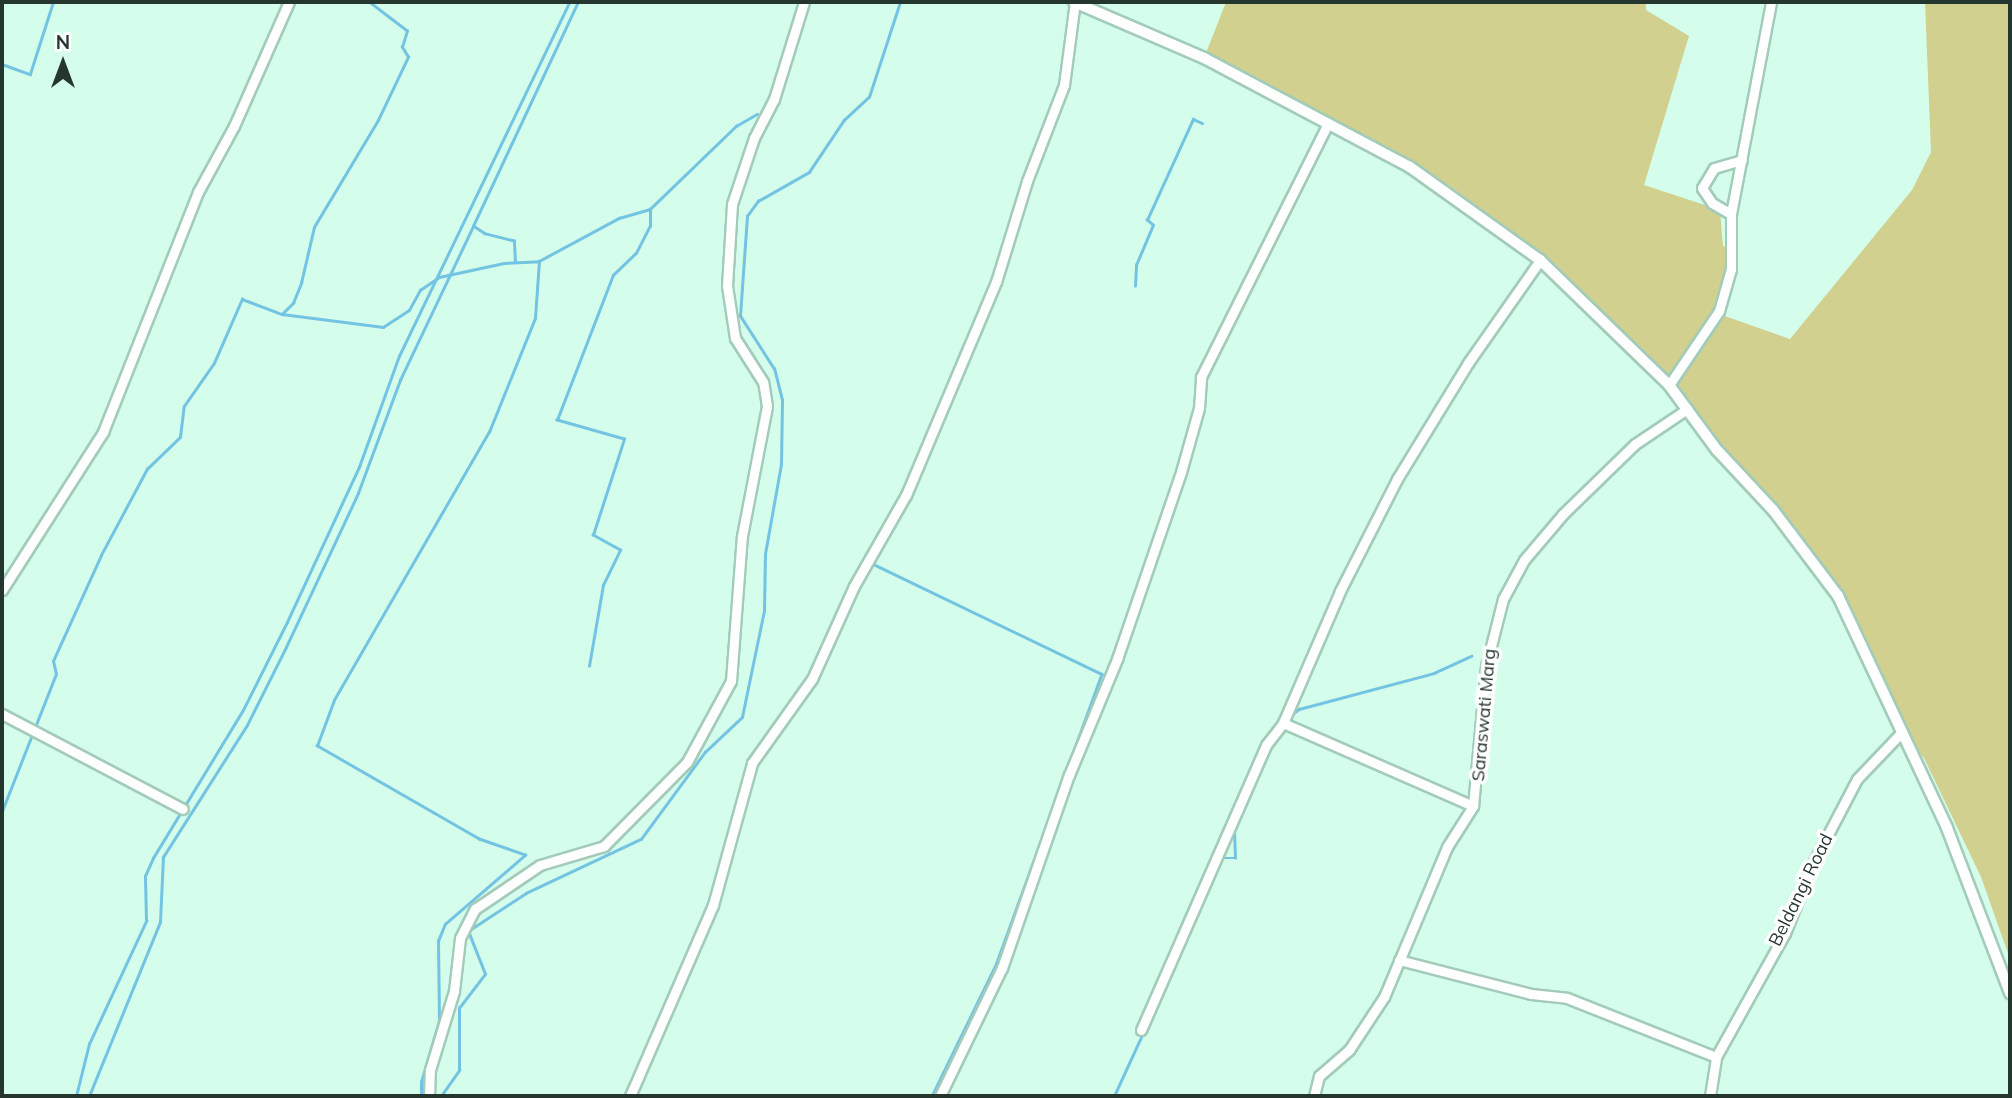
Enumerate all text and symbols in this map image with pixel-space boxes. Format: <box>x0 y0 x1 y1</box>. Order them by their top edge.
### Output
north arrow <box>28 28 98 98</box>
text: N <box>56 30 70 54</box>
street label: Saraswati Marg <box>1467 648 1501 782</box>
street label: Beldangi Road <box>1764 830 1838 950</box>

